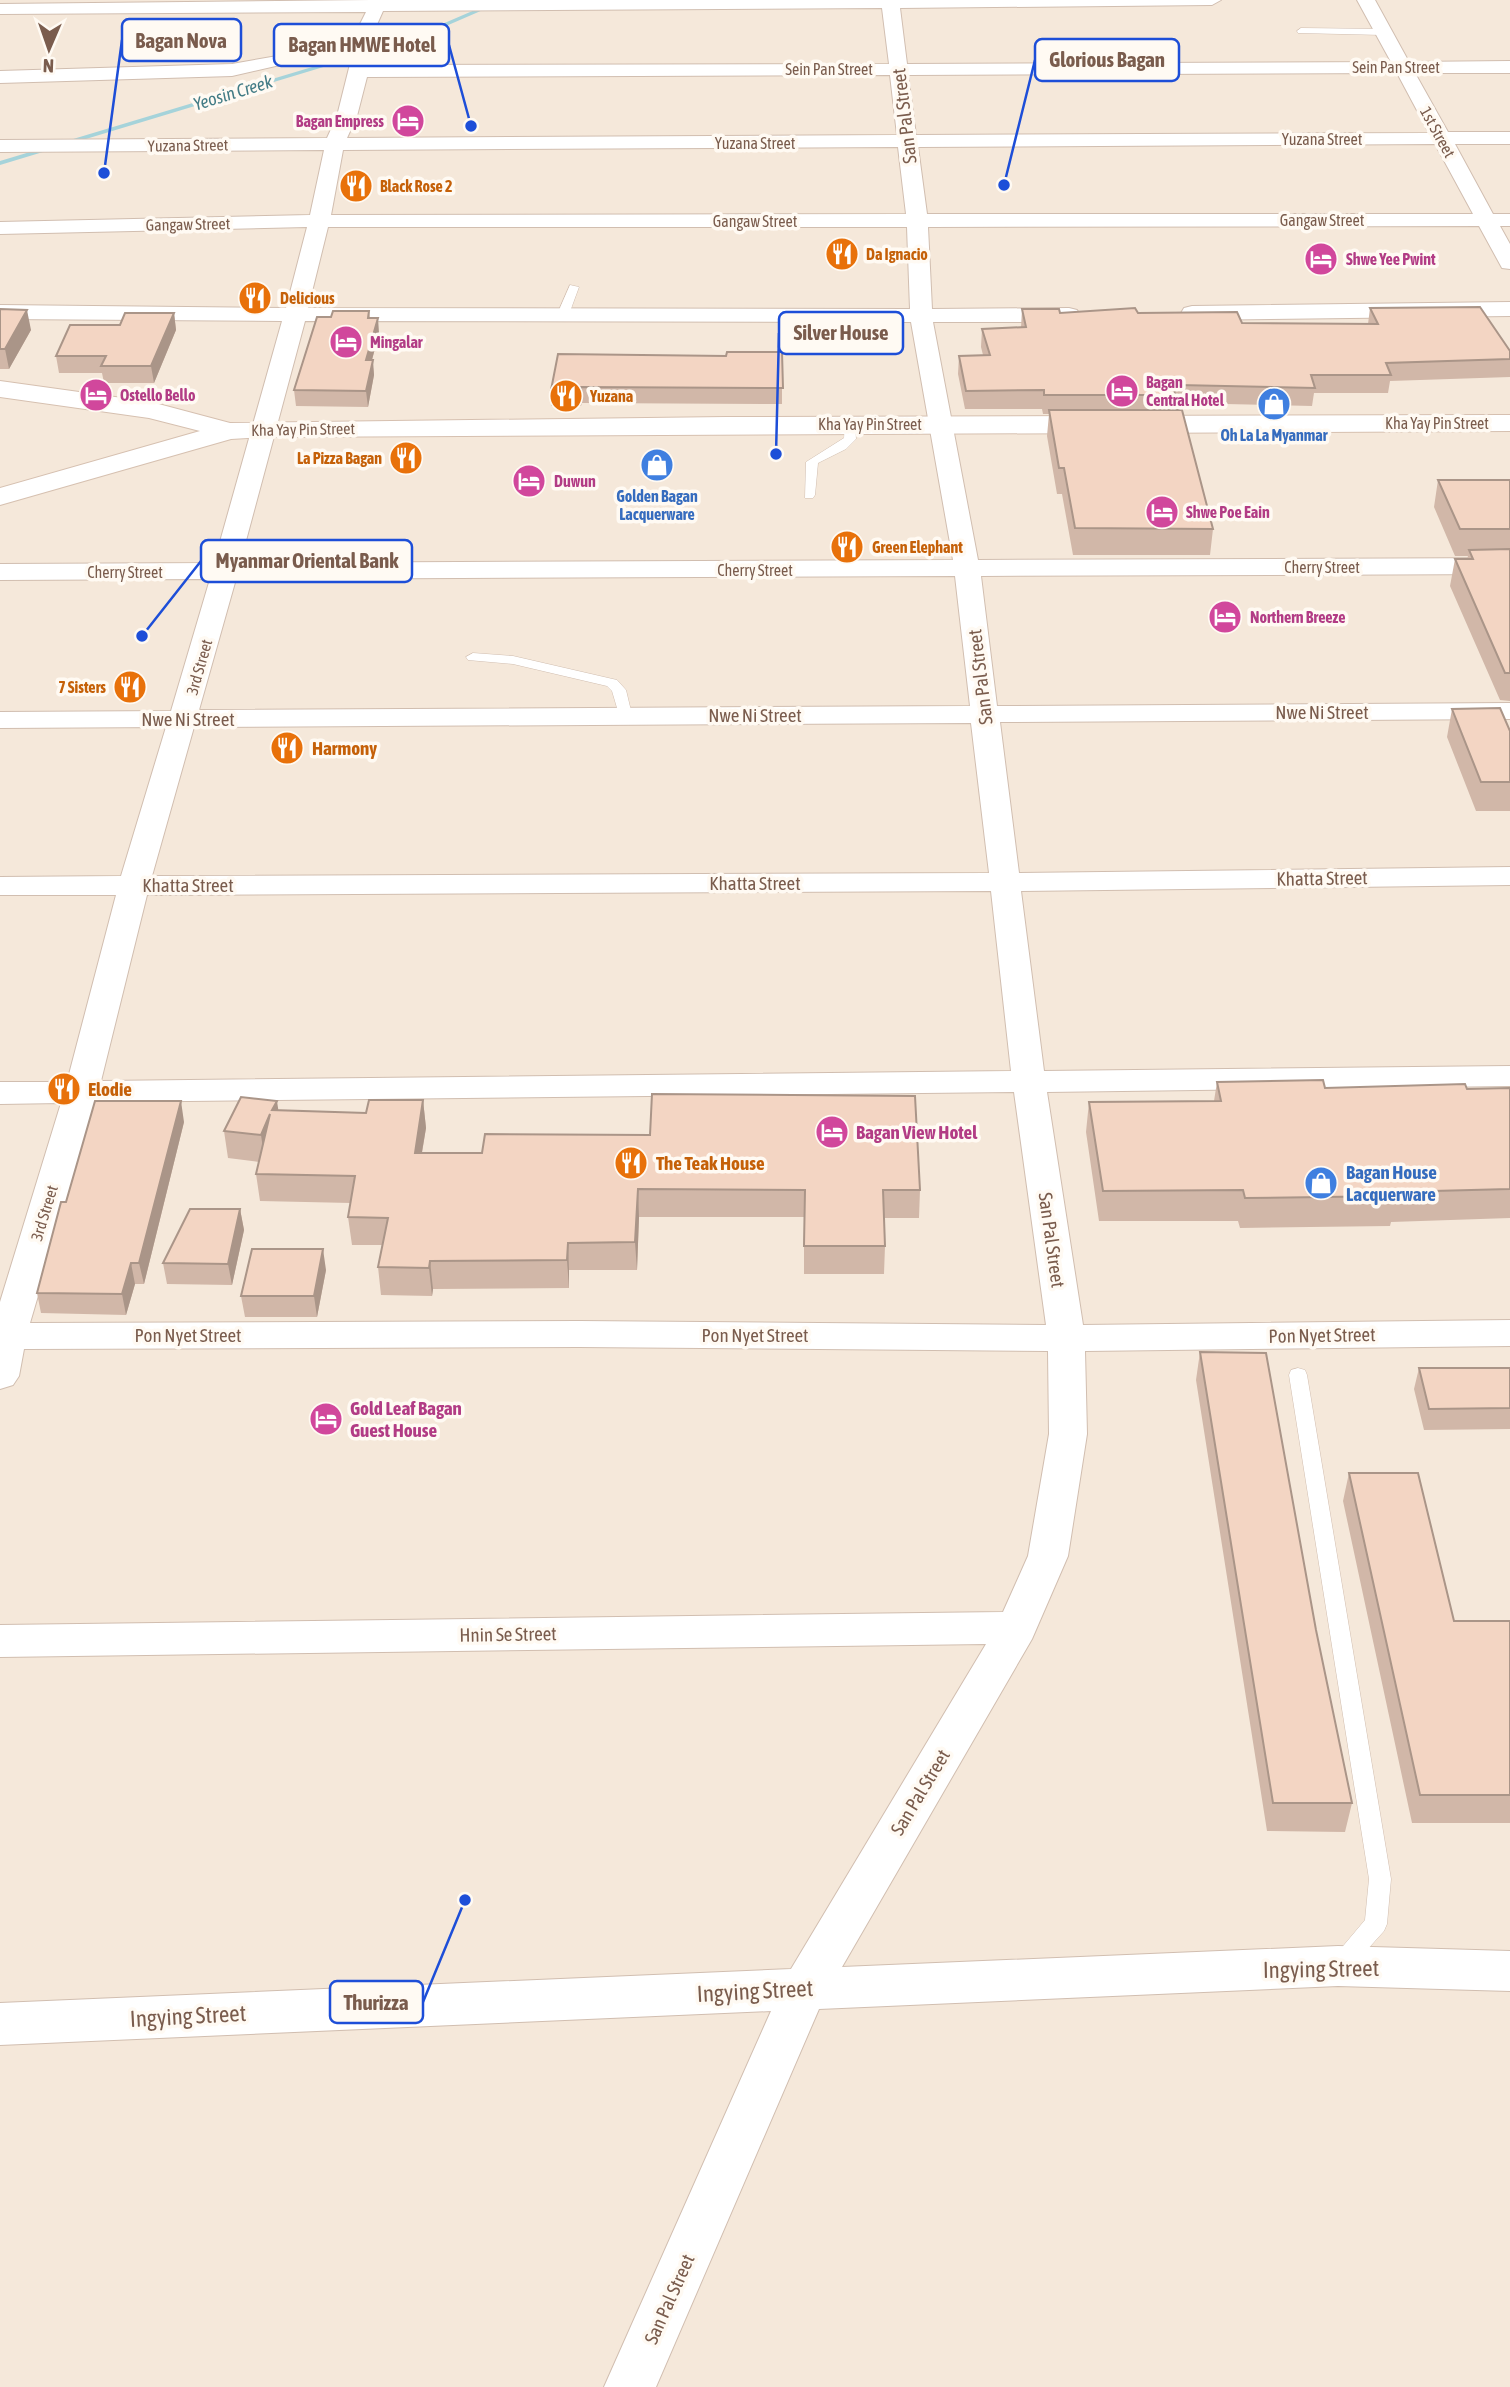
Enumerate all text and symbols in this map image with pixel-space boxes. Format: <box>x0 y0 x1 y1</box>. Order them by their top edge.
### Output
north arrow <box>14 14 84 84</box>
callout: Bagan Nova <box>122 19 241 61</box>
callout: Bagan HMWE Hotel <box>274 24 449 66</box>
text: Bagan Nova <box>135 28 227 52</box>
text: Bagan HMWE Hotel <box>288 32 436 56</box>
callout: Glorious Bagan <box>1035 39 1179 81</box>
text: Glorious Bagan <box>1049 47 1165 71</box>
text: N <box>42 55 54 77</box>
street label: Sein Pan Street <box>1352 58 1440 76</box>
street label: Sein Pan Street <box>785 60 873 78</box>
street label: San Pal Street <box>887 67 921 165</box>
water label: Yeosin Creek <box>191 70 276 115</box>
hotel icon: Bagan Empress <box>389 102 427 140</box>
street label: 1st Street <box>1417 104 1459 161</box>
place label: Bagan Empress <box>296 112 384 130</box>
street label: Yuzana Street <box>1282 130 1363 148</box>
street label: Yuzana Street <box>715 134 796 152</box>
street label: Yuzana Street <box>148 135 229 155</box>
restaurant icon: Black Rose 2 <box>337 167 375 205</box>
place label: Black Rose 2 <box>380 177 453 195</box>
street label: Gangaw Street <box>1280 211 1365 230</box>
street label: Gangaw Street <box>713 212 798 231</box>
street label: Gangaw Street <box>146 214 231 235</box>
restaurant icon: Da Ignacio <box>823 235 861 273</box>
hotel icon: Shwe Yee Pwint <box>1302 240 1340 278</box>
place label: Da Ignacio <box>866 245 928 263</box>
place label: Shwe Yee Pwint <box>1346 250 1436 268</box>
restaurant icon: Delicious <box>236 279 274 317</box>
place label: Delicious <box>280 289 335 307</box>
callout: Silver House <box>779 312 903 354</box>
text: Silver House <box>793 320 889 344</box>
hotel icon: Mingalar <box>327 323 365 361</box>
place label: Mingalar <box>370 333 423 351</box>
hotel icon: Bagan Central Hotel <box>1103 372 1141 410</box>
place label: Bagan Central Hotel <box>1146 373 1225 409</box>
hotel icon: Ostello Bello <box>77 376 115 414</box>
restaurant icon: Yuzana <box>547 377 585 415</box>
shop icon: Oh La La Myanmar <box>1255 385 1293 423</box>
place label: Ostello Bello <box>120 386 196 404</box>
place label: Yuzana <box>589 387 633 405</box>
street label: Kha Yay Pin Street <box>1385 414 1489 433</box>
street label: Kha Yay Pin Street <box>818 415 922 434</box>
street label: Kha Yay Pin Street <box>251 419 355 440</box>
place label: Oh La La Myanmar <box>1221 426 1328 444</box>
restaurant icon: La Pizza Bagan <box>387 439 425 477</box>
shop icon: Golden Bagan Lacquerware <box>638 446 676 484</box>
place label: La Pizza Bagan <box>297 449 382 467</box>
hotel icon: Duwun <box>510 462 548 500</box>
place label: Duwun <box>554 472 596 490</box>
place label: Golden Bagan Lacquerware <box>616 487 698 523</box>
hotel icon: Shwe Poe Eain <box>1143 493 1181 531</box>
place label: Shwe Poe Eain <box>1186 503 1270 521</box>
restaurant icon: Green Elephant <box>828 528 866 566</box>
place label: Green Elephant <box>872 538 963 556</box>
callout: Myanmar Oriental Bank <box>201 540 412 582</box>
text: Myanmar Oriental Bank <box>216 548 399 572</box>
street label: Cherry Street <box>1284 558 1360 577</box>
street label: Cherry Street <box>717 561 793 580</box>
street label: Cherry Street <box>87 563 163 582</box>
hotel icon: Northern Breeze <box>1206 598 1244 636</box>
place label: Northern Breeze <box>1250 608 1345 626</box>
street label: San Pal Street <box>963 628 997 726</box>
street label: 3rd Street <box>182 637 216 697</box>
restaurant icon: 7 Sisters <box>111 668 149 706</box>
place label: 7 Sisters <box>58 678 106 696</box>
street label: Nwe Ni Street <box>1275 701 1369 723</box>
street label: Nwe Ni Street <box>708 704 802 726</box>
street label: Nwe Ni Street <box>141 708 235 730</box>
restaurant icon: Harmony <box>268 729 306 767</box>
place label: Harmony <box>312 737 377 759</box>
street label: Khatta Street <box>1276 866 1368 890</box>
street label: Khatta Street <box>709 872 801 894</box>
street label: Khatta Street <box>142 874 234 896</box>
restaurant icon: Elodie <box>45 1070 83 1108</box>
place label: Elodie <box>88 1078 132 1100</box>
hotel icon: Bagan View Hotel <box>813 1113 851 1151</box>
place label: Bagan View Hotel <box>856 1121 978 1143</box>
restaurant icon: The Teak House <box>612 1144 650 1182</box>
place label: The Teak House <box>656 1152 765 1174</box>
place label: Bagan House Lacquerware <box>1346 1161 1437 1205</box>
shop icon: Bagan House Lacquerware <box>1302 1164 1340 1202</box>
street label: 3rd Street <box>27 1183 61 1243</box>
street label: San Pal Street <box>1034 1191 1070 1289</box>
street label: Pon Nyet Street <box>1268 1323 1376 1347</box>
street label: Pon Nyet Street <box>134 1324 242 1346</box>
street label: Pon Nyet Street <box>701 1324 809 1346</box>
place label: Gold Leaf Bagan Guest House <box>350 1397 462 1441</box>
hotel icon: Gold Leaf Bagan Guest House <box>307 1400 345 1438</box>
street label: Hnin Se Street <box>459 1622 557 1646</box>
street label: San Pal Street <box>886 1745 954 1839</box>
street label: Ingying Street <box>1263 1955 1379 1983</box>
street label: Ingying Street <box>696 1975 814 2007</box>
callout: Thurizza <box>330 1981 423 2023</box>
text: Thurizza <box>343 1990 409 2014</box>
street label: Ingying Street <box>129 2000 247 2032</box>
street label: San Pal Street <box>639 2251 699 2347</box>

